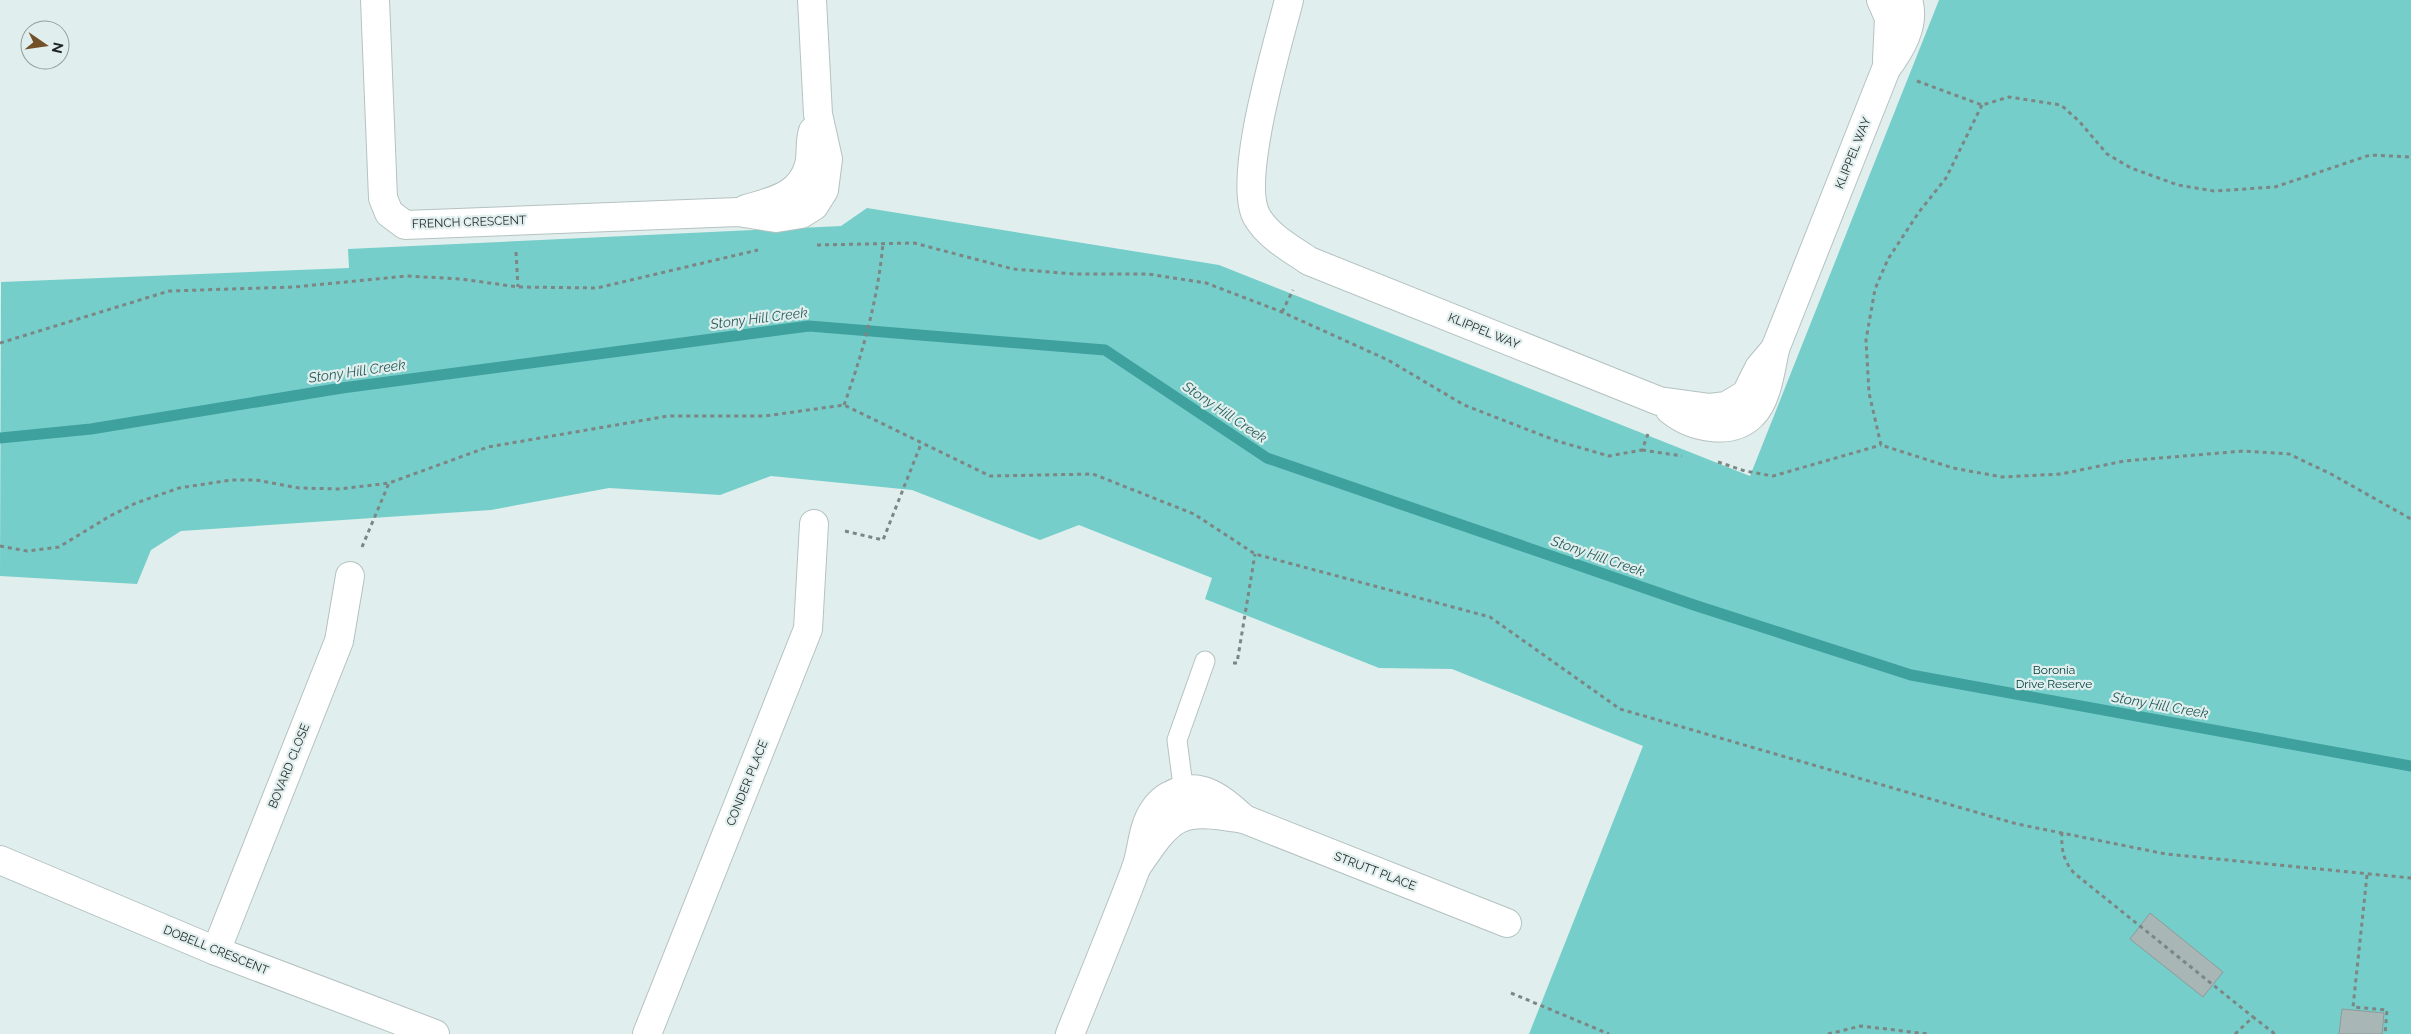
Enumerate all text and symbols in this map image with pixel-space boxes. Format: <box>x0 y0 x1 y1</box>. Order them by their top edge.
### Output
north arrow <box>20 20 70 70</box>
text: N <box>49 41 67 55</box>
street label: KLIPPEL WAY <box>1832 115 1874 191</box>
street label: FRENCH CRESCENT <box>412 213 527 231</box>
water label: Stony Hill Creek <box>708 304 809 332</box>
street label: KLIPPEL WAY <box>1446 310 1522 352</box>
water label: Stony Hill Creek <box>306 356 407 386</box>
water label: Stony Hill Creek <box>1179 377 1270 446</box>
water label: Stony Hill Creek <box>1548 532 1647 580</box>
park label: Boronia Drive Reserve <box>2016 663 2092 691</box>
water label: Stony Hill Creek <box>2109 688 2210 721</box>
street label: BOVARD CLOSE <box>266 722 312 810</box>
street label: CONDER PLACE <box>723 738 771 828</box>
street label: STRUTT PLACE <box>1332 849 1418 893</box>
street label: DOBELL CRESCENT <box>161 922 271 978</box>

